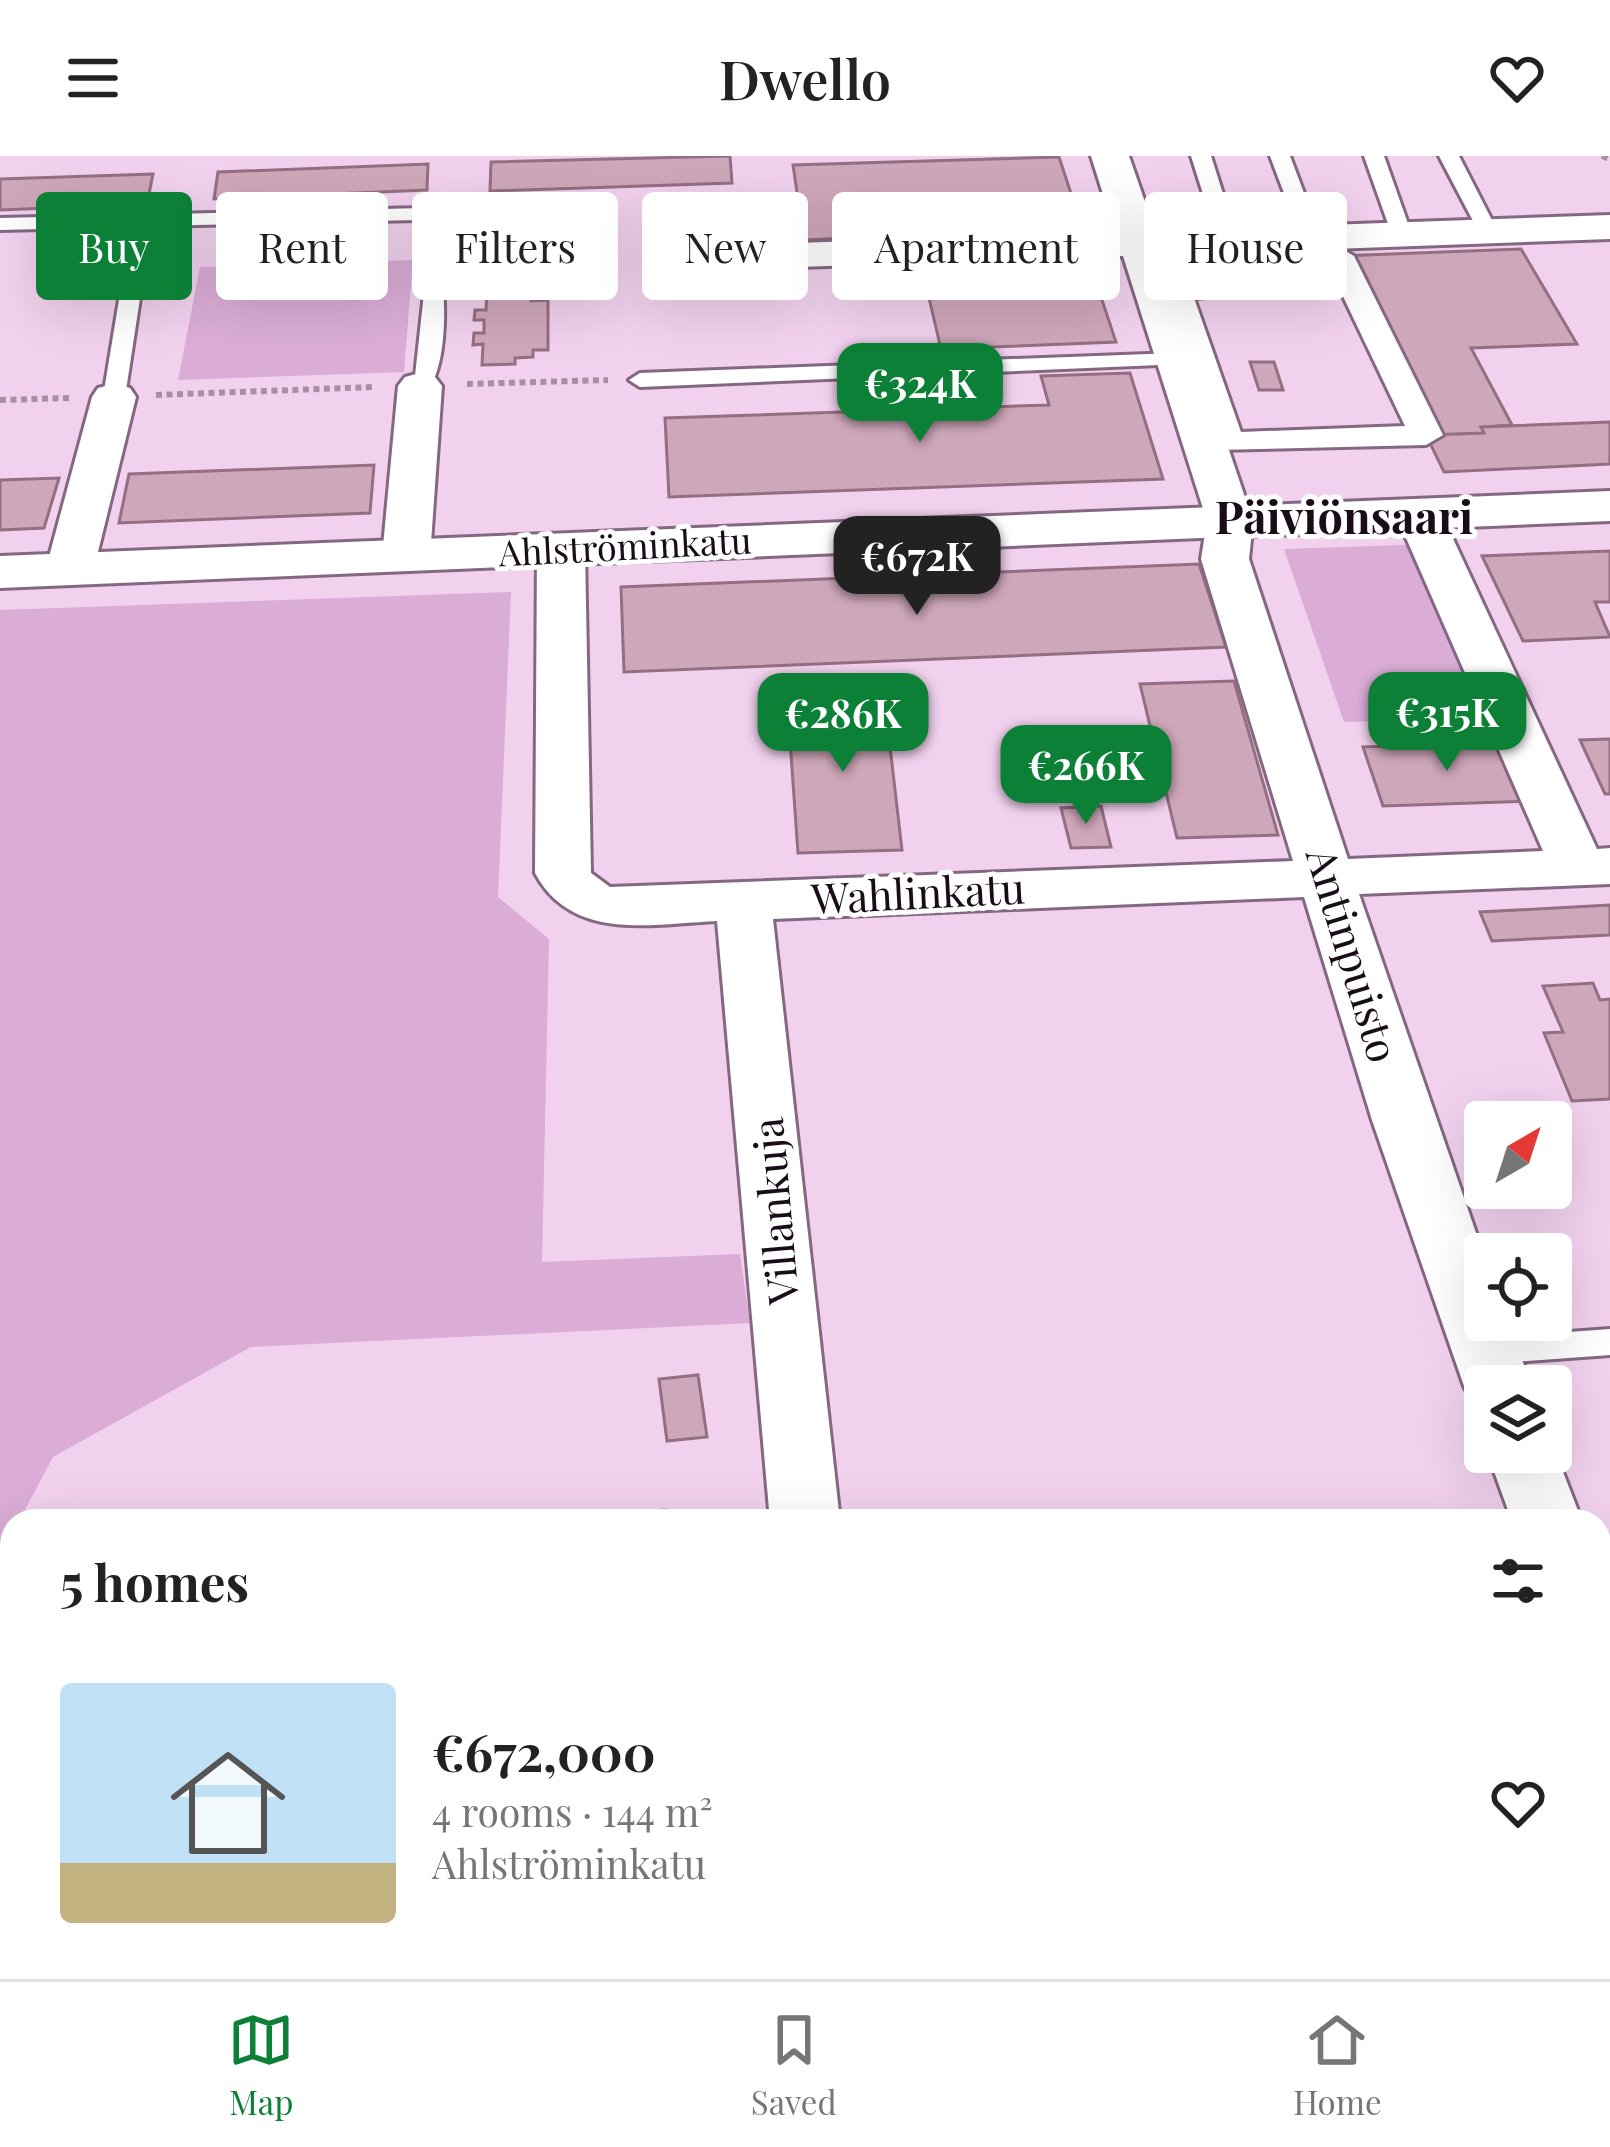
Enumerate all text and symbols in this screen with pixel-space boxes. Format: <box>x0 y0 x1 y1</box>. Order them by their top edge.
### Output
text: Dwello <box>719 42 891 114</box>
icon: menu <box>60 45 126 111</box>
icon: heart <box>1484 45 1550 111</box>
chip: Buy <box>36 192 192 300</box>
chip: Rent <box>216 192 388 300</box>
chip: Filters <box>412 192 618 300</box>
chip: New <box>642 192 808 300</box>
chip: Apartment <box>832 192 1120 300</box>
chip: House <box>1144 192 1347 300</box>
pin: €324K <box>836 343 1004 445</box>
text: €324K <box>864 356 976 408</box>
district label: Päiviönsaari <box>1215 485 1473 545</box>
street label: Ahlströminkatu <box>496 514 753 576</box>
pin: €672K <box>833 516 1001 618</box>
text: €672K <box>861 529 973 581</box>
pin: €315K <box>1363 672 1531 774</box>
pin: €286K <box>759 673 927 775</box>
text: €315K <box>1395 685 1499 737</box>
text: €286K <box>785 686 901 738</box>
pin: €266K <box>1002 725 1170 827</box>
text: €266K <box>1028 738 1144 790</box>
street label: Antinpuisto <box>1294 839 1413 1069</box>
street label: Wahlinkatu <box>809 858 1026 926</box>
north arrow <box>1464 1101 1572 1209</box>
map controls <box>1464 1101 1572 1473</box>
street label: Villankuja <box>738 1115 810 1308</box>
button: locate <box>1464 1233 1572 1341</box>
button: layers <box>1464 1365 1572 1473</box>
text: 5 homes <box>60 1547 249 1615</box>
icon: filters <box>1485 1548 1551 1614</box>
text: €672,000 <box>432 1717 656 1785</box>
icon: home <box>156 1731 300 1875</box>
icon: heart <box>1485 1770 1551 1836</box>
text: 4 rooms · 144 m² <box>432 1785 713 1837</box>
text: Ahlströminkatu <box>432 1837 706 1889</box>
tab: Map <box>228 2007 294 2123</box>
tab: Saved <box>751 2007 837 2123</box>
tab: Home <box>1293 2007 1382 2123</box>

